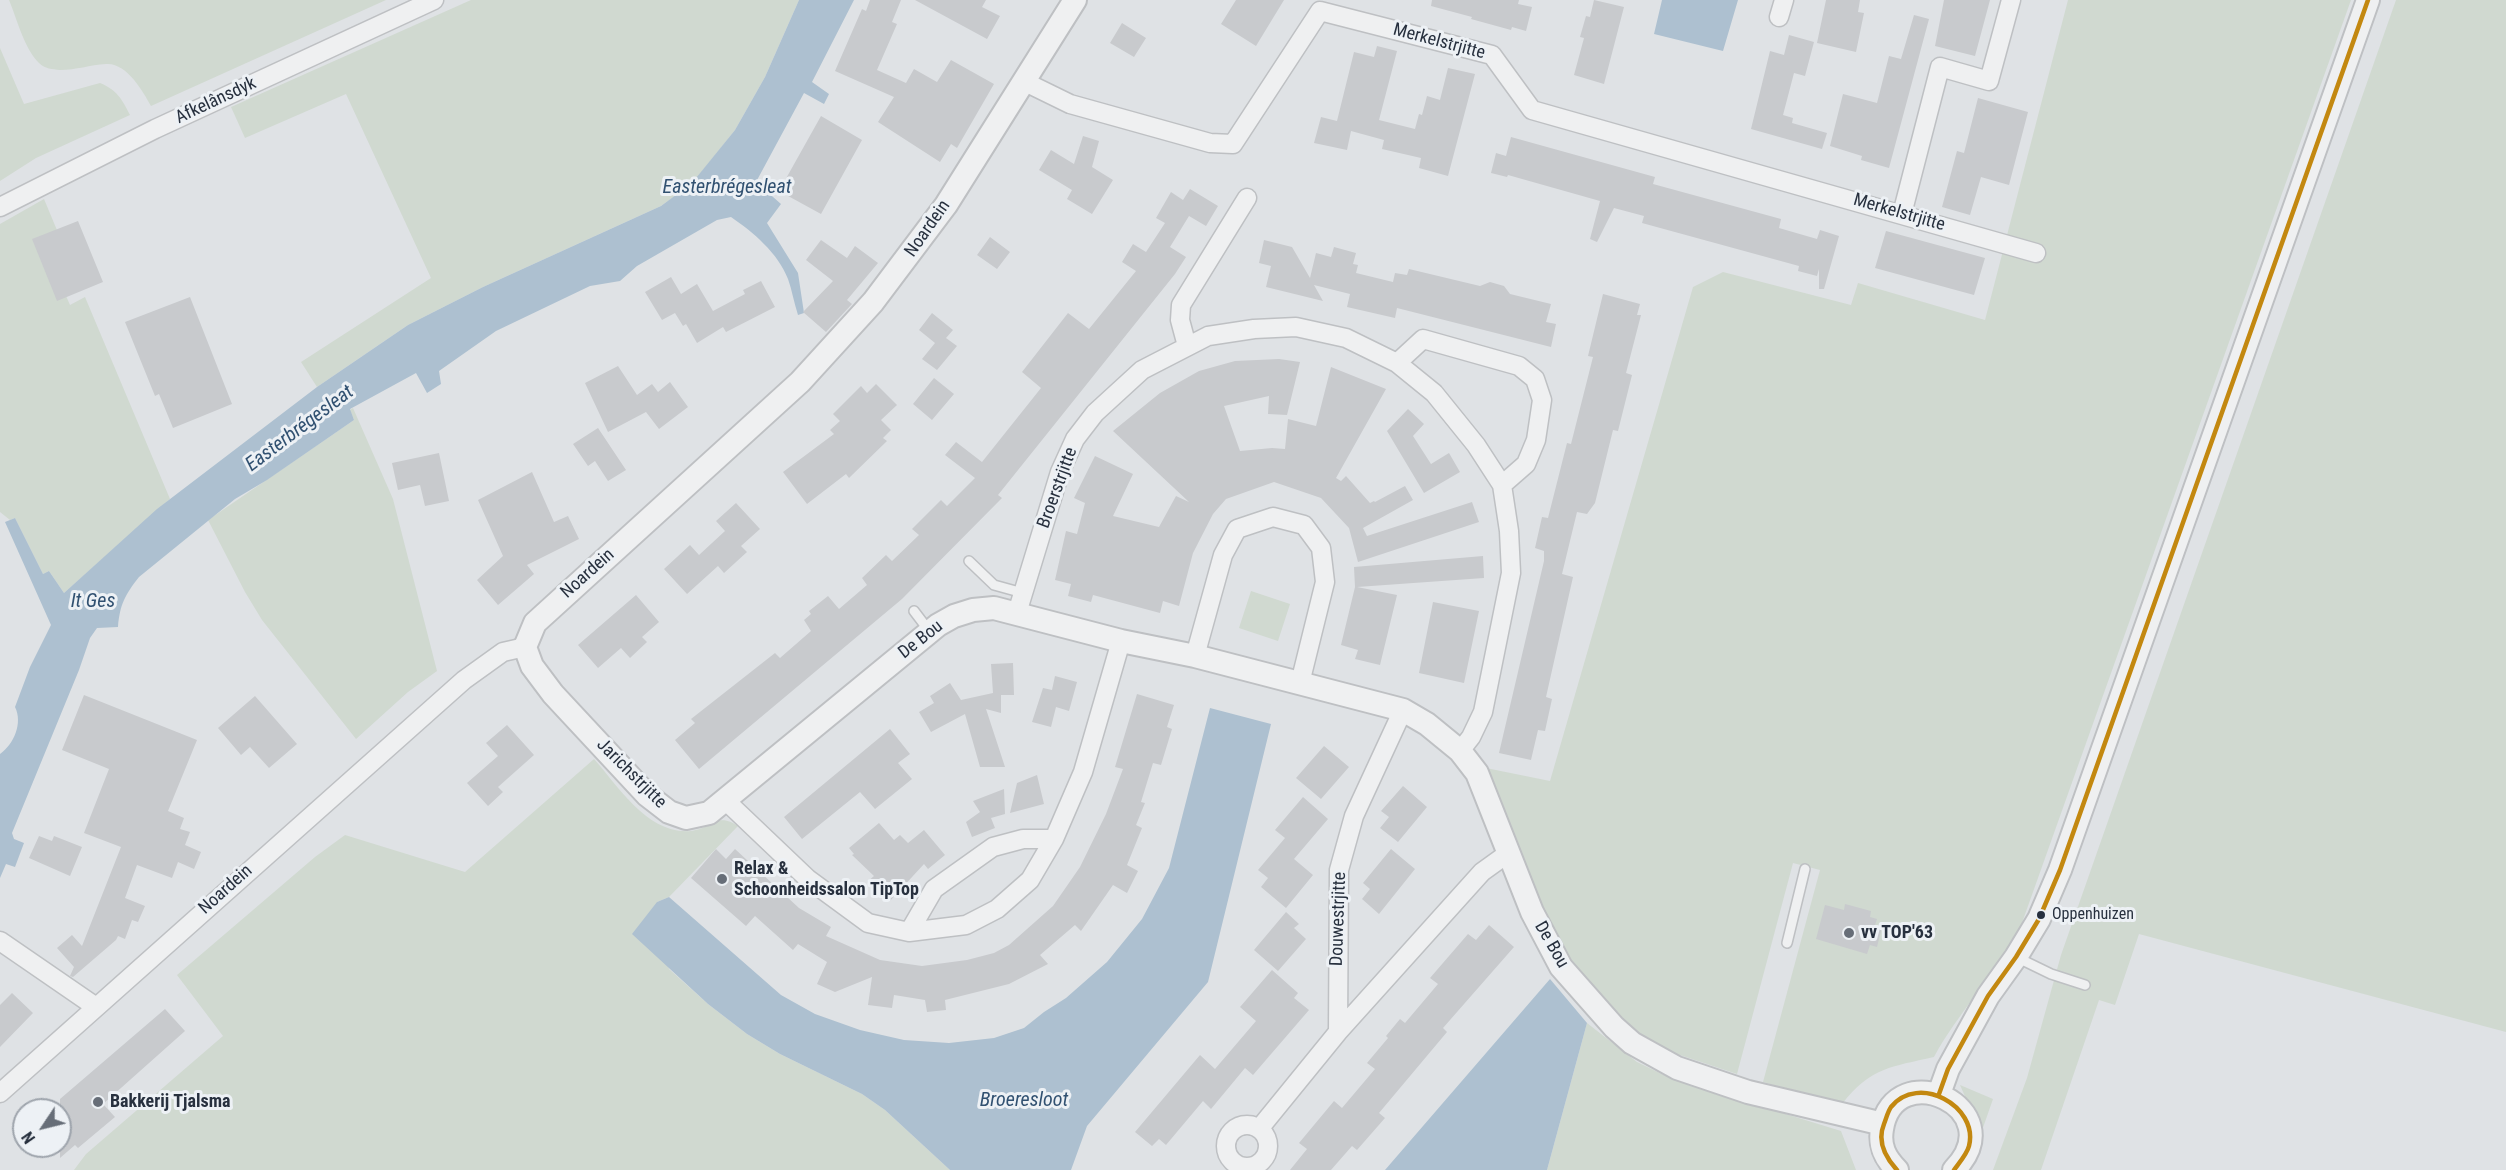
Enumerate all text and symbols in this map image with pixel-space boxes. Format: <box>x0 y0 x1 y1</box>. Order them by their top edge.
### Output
street label: Merkelstrjitte <box>1391 19 1487 65</box>
street label: Afkelânsdyk <box>172 73 260 129</box>
water label: Easterbrégesleat <box>662 176 792 200</box>
street label: Merkelstrjitte <box>1851 190 1947 236</box>
street label: Noardein <box>901 196 955 262</box>
water label: Easterbrégesleat <box>241 381 359 477</box>
street label: Broerstrjitte <box>1033 445 1083 531</box>
street label: Noardein <box>557 544 619 604</box>
water label: It Ges <box>71 590 115 614</box>
street label: De Bou <box>894 616 948 664</box>
street label: Jarichstrjitte <box>591 734 671 814</box>
place label: Relax & Schoonheidssalon TipTop <box>734 858 919 900</box>
street label: Noardein <box>195 860 257 920</box>
street label: Douwestrjitte <box>1327 871 1351 967</box>
marker: Relax & Schoonheidssalon TipTop <box>715 872 729 886</box>
place label: Oppenhuizen <box>2052 905 2134 925</box>
marker: Oppenhuizen <box>2035 909 2047 921</box>
street label: De Bou <box>1529 918 1573 972</box>
place label: vv TOP'63 <box>1861 922 1933 944</box>
marker: vv TOP'63 <box>1842 926 1856 940</box>
water label: Broeresloot <box>980 1089 1068 1113</box>
place label: Bakkerij Tjalsma <box>110 1091 230 1113</box>
marker: Bakkerij Tjalsma <box>91 1095 105 1109</box>
north arrow <box>12 1098 72 1158</box>
text: N <box>18 1128 39 1147</box>

